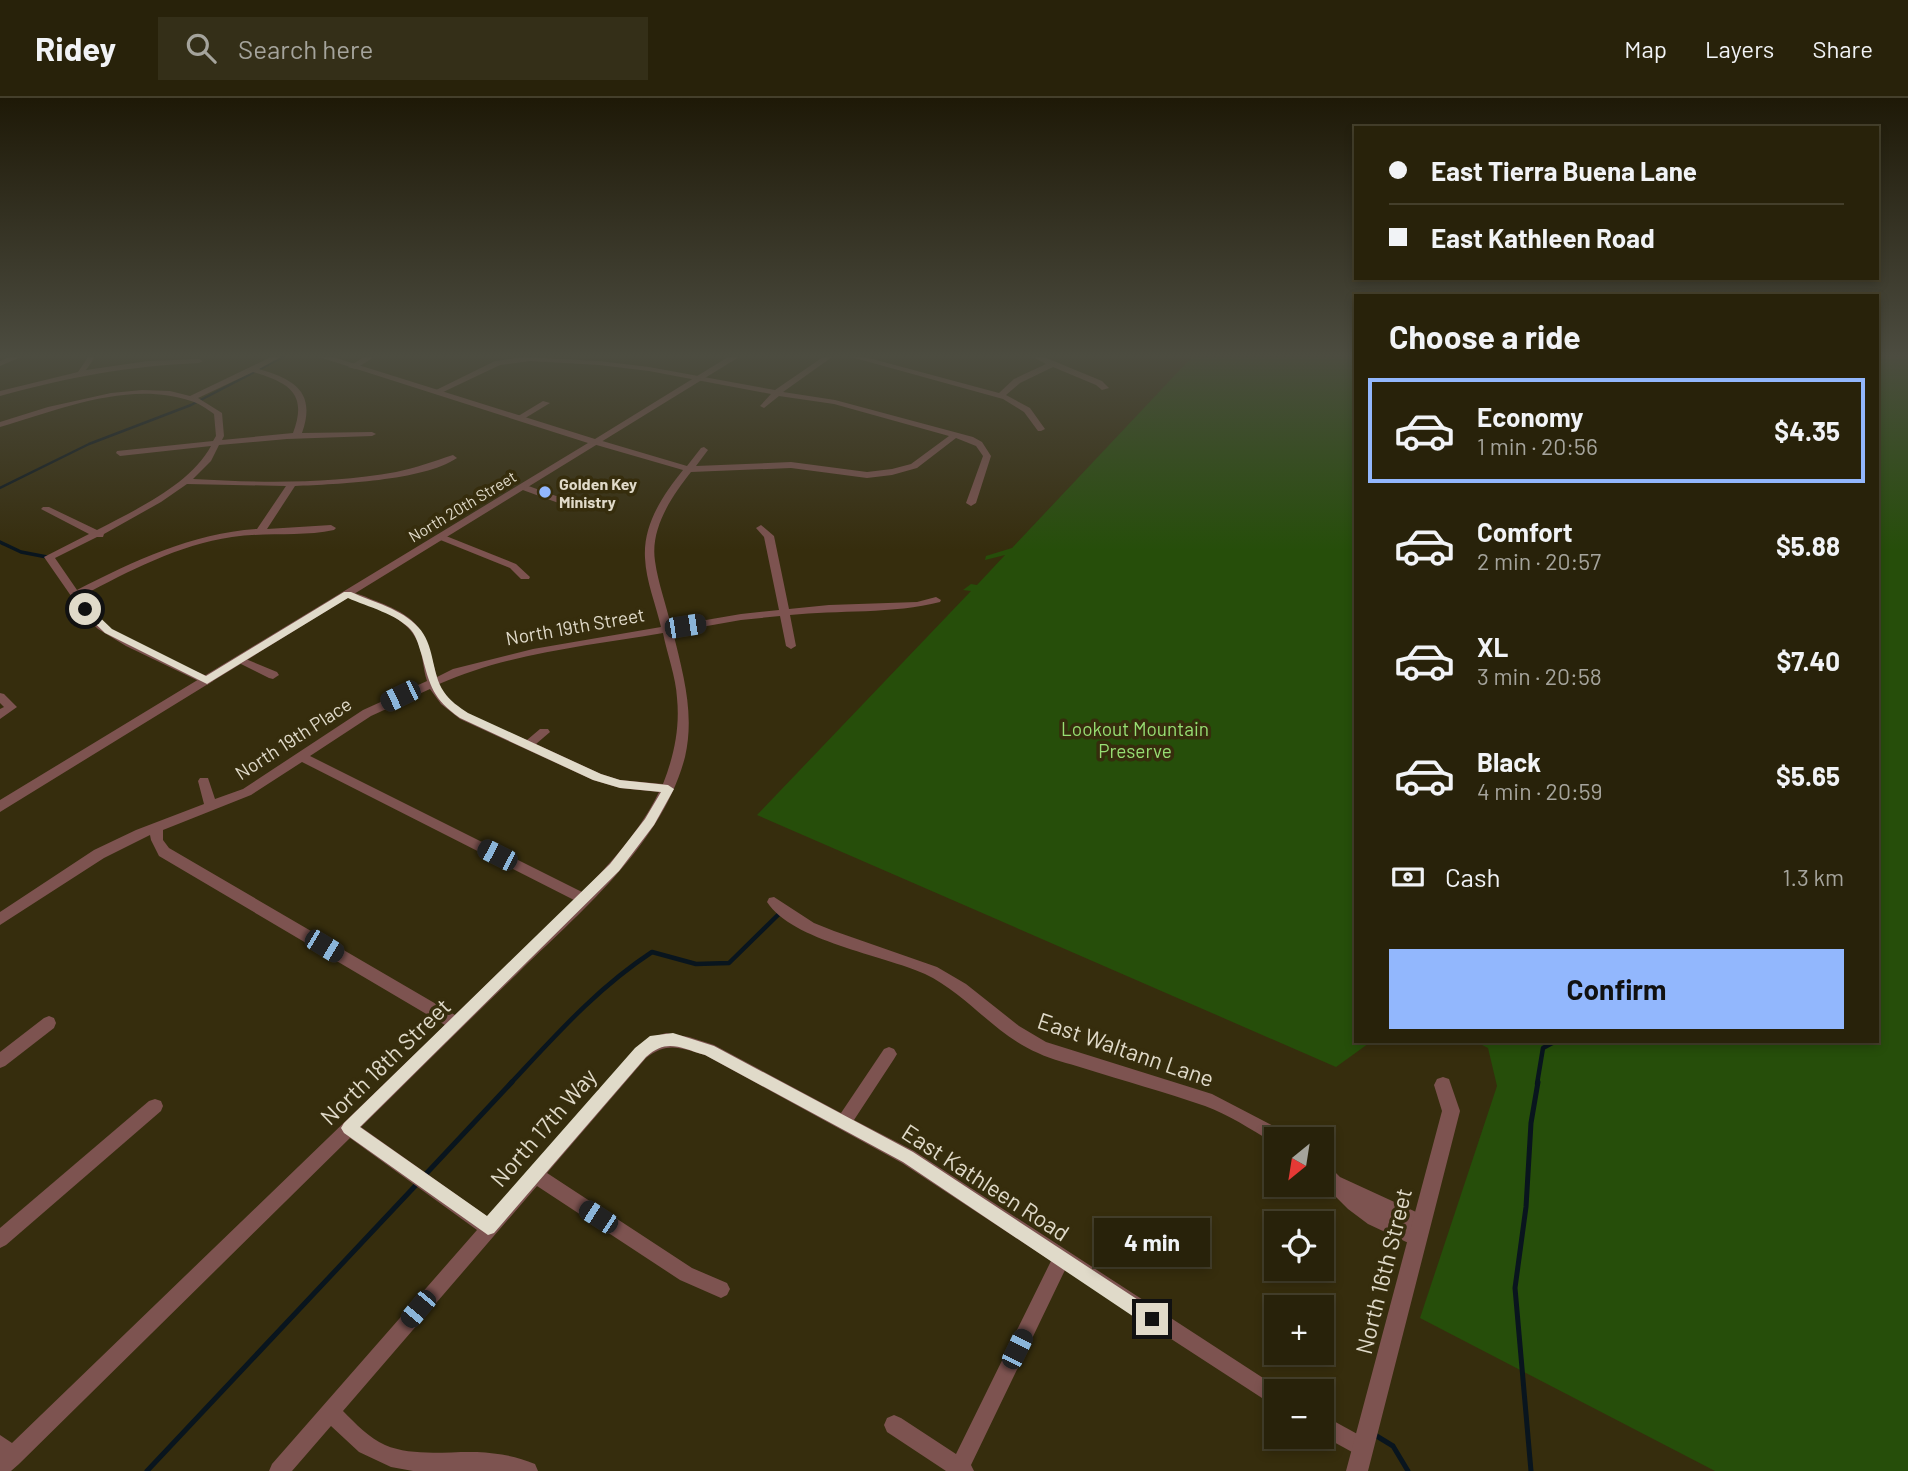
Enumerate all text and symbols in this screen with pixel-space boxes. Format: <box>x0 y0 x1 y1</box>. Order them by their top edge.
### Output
search box <box>158 17 648 80</box>
text: Ridey <box>35 28 116 68</box>
icon: search <box>182 29 220 67</box>
text: Search here <box>238 33 373 64</box>
text: Map <box>1624 34 1667 63</box>
text: Layers <box>1705 34 1774 63</box>
text: Share <box>1812 34 1873 63</box>
text: East Tierra Buena Lane <box>1431 155 1697 186</box>
text: East Kathleen Road <box>1431 222 1655 253</box>
text: Choose a ride <box>1389 317 1581 355</box>
icon: car <box>1393 399 1456 462</box>
text: Economy <box>1477 401 1583 432</box>
text: $4.35 <box>1774 415 1840 446</box>
text: 1 min · 20:56 <box>1477 432 1598 460</box>
street label: North 20th Street <box>405 466 519 546</box>
place label: Golden Key Ministry <box>559 474 637 511</box>
marker: Golden Key Ministry <box>537 484 553 500</box>
icon: car <box>1393 514 1456 577</box>
text: Comfort <box>1477 516 1573 547</box>
text: $5.88 <box>1776 530 1840 561</box>
text: 2 min · 20:57 <box>1477 547 1601 575</box>
route start <box>69 593 101 625</box>
street label: North 19th Street <box>504 602 646 650</box>
car <box>663 612 708 640</box>
icon: car <box>1393 629 1456 692</box>
text: XL <box>1477 631 1508 662</box>
text: $7.40 <box>1776 645 1840 676</box>
text: 3 min · 20:58 <box>1477 662 1602 690</box>
car <box>377 677 424 715</box>
street label: North 19th Place <box>230 692 356 784</box>
park label: Lookout Mountain Preserve <box>1061 717 1209 762</box>
icon: car <box>1393 744 1456 807</box>
text: Black <box>1477 746 1541 777</box>
text: $5.65 <box>1776 760 1840 791</box>
text: 4 min · 20:59 <box>1477 777 1603 805</box>
car <box>474 836 521 874</box>
icon: cash <box>1389 858 1427 896</box>
text: Cash <box>1445 861 1500 892</box>
text: 1.3 km <box>1783 863 1844 891</box>
car <box>301 926 348 966</box>
button: Confirm <box>1389 949 1844 1029</box>
street label: North 18th Street <box>314 992 456 1130</box>
street label: East Waltann Lane <box>1034 1006 1218 1092</box>
street label: North 17th Way <box>484 1062 602 1192</box>
street label: East Kathleen Road <box>897 1117 1075 1247</box>
north arrow <box>1264 1127 1334 1197</box>
map controls <box>1264 1127 1334 1449</box>
street label: North 16th Street <box>1349 1185 1417 1357</box>
car <box>575 1197 622 1237</box>
button: locate <box>1264 1211 1334 1281</box>
callout: 4 min <box>1094 1218 1210 1266</box>
text: 4 min <box>1124 1228 1180 1256</box>
car <box>397 1286 440 1332</box>
button: + <box>1264 1295 1334 1365</box>
route end <box>1136 1303 1168 1335</box>
car <box>999 1326 1036 1372</box>
button: − <box>1264 1379 1334 1449</box>

